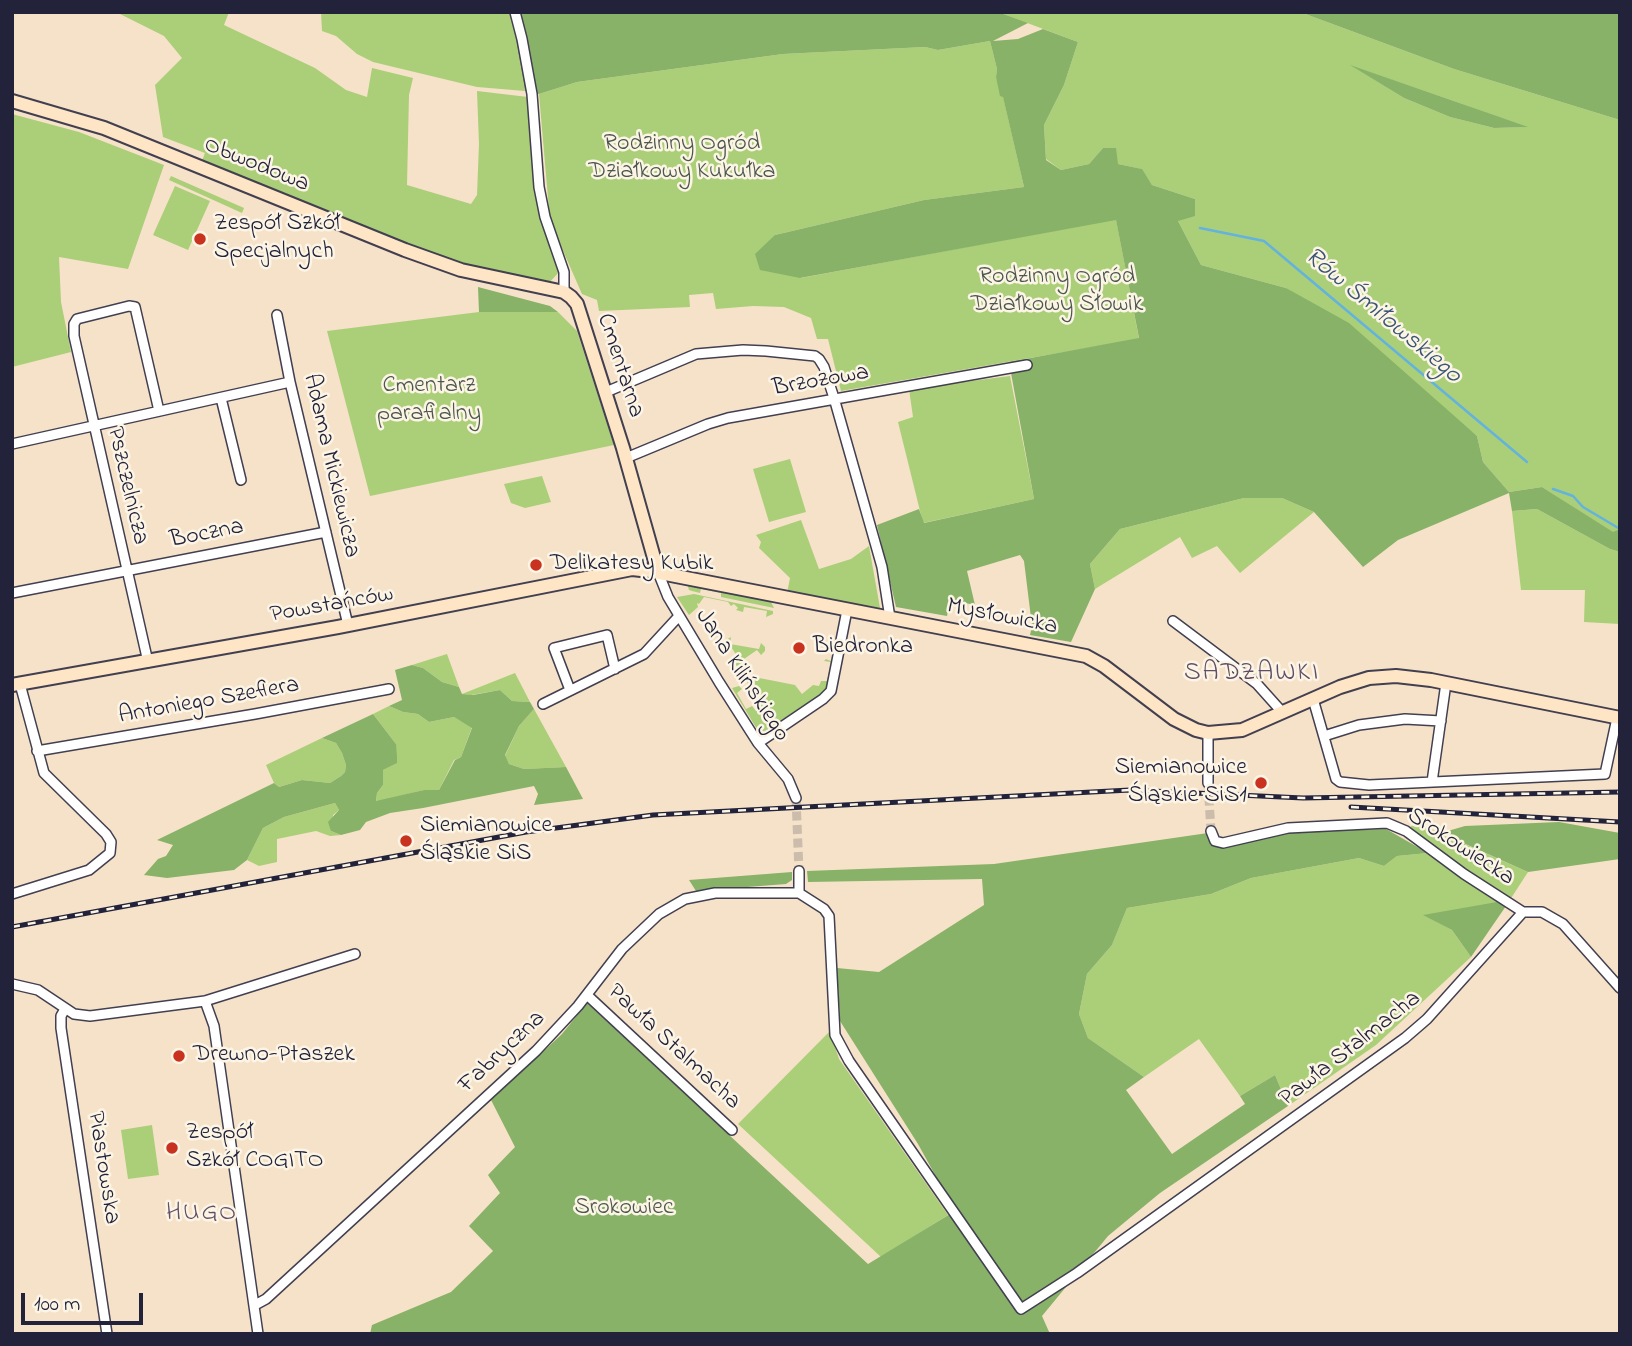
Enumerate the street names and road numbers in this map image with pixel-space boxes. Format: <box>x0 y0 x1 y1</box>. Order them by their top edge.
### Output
street label: Obwodowa <box>199 132 313 200</box>
street label: Cmentarna <box>589 310 649 422</box>
street label: Brzozowa <box>771 359 871 405</box>
street label: Adama Mickiewicza <box>295 371 365 561</box>
street label: Pszczelnicza <box>98 424 154 548</box>
street label: Boczna <box>168 514 246 556</box>
street label: Powstańców <box>268 581 396 631</box>
street label: Mysłowicka <box>944 593 1060 643</box>
street label: Jana Kilińskiego <box>687 604 795 748</box>
street label: Antoniego Szeflera <box>116 672 302 732</box>
street label: Srokowiecka <box>1401 803 1519 893</box>
street label: Pawła Stalmacha <box>600 979 746 1117</box>
street label: Pawła Stalmacha <box>1274 986 1428 1114</box>
street label: Fabryczna <box>454 1006 552 1100</box>
street label: Piastowska <box>79 1109 125 1227</box>

